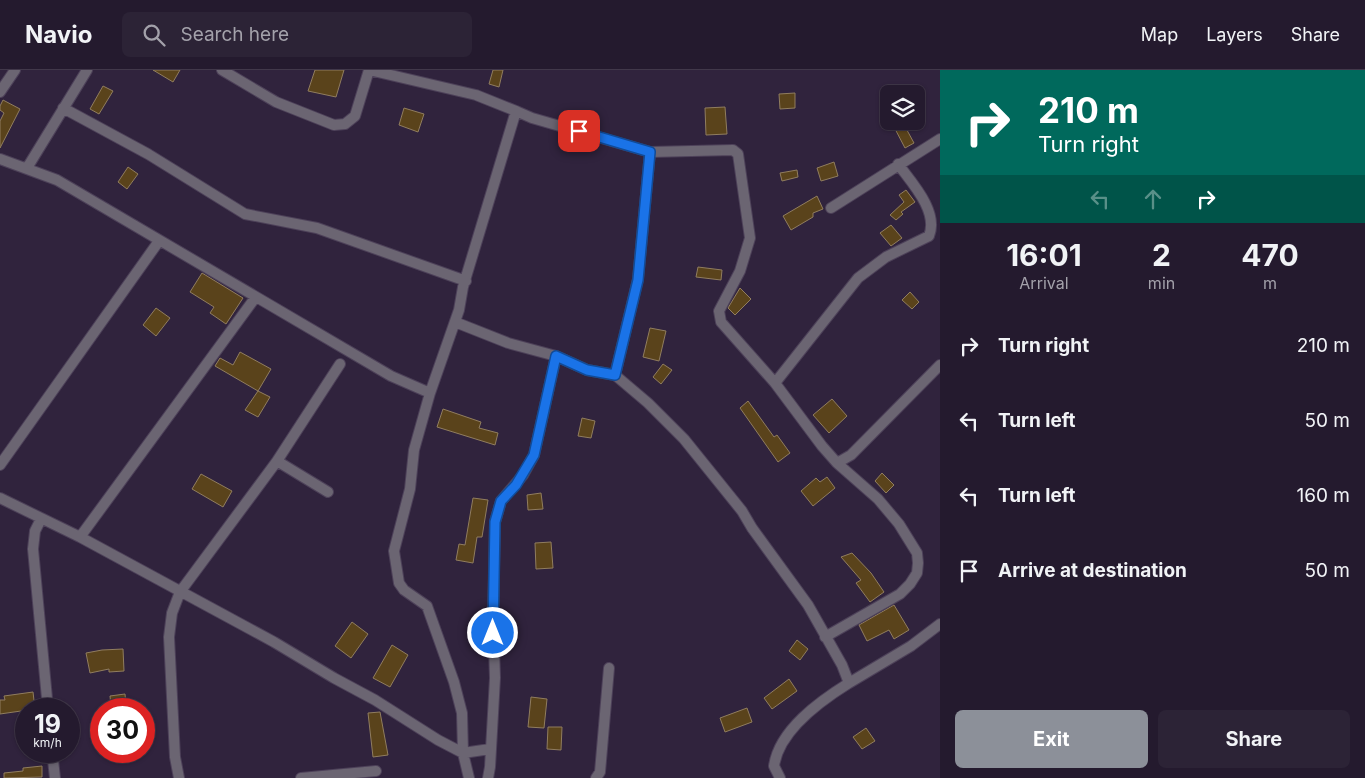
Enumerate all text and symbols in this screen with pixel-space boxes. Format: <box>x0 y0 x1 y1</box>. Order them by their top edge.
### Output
search box <box>122 12 472 57</box>
text: Navio <box>25 20 92 49</box>
icon: search <box>140 21 168 49</box>
text: Search here <box>180 23 289 46</box>
text: Map <box>1141 24 1178 45</box>
text: Layers <box>1206 24 1263 45</box>
text: Share <box>1291 24 1340 45</box>
map controls <box>880 85 925 130</box>
button: layers <box>880 85 925 130</box>
text: 210 m <box>1038 89 1139 131</box>
icon: right <box>955 90 1020 155</box>
pin <box>558 110 600 152</box>
icon: arrive <box>565 117 593 145</box>
text: Turn right <box>1038 131 1139 157</box>
icon: left <box>1086 185 1114 213</box>
icon: ahead <box>1139 185 1167 213</box>
icon: right <box>1192 185 1220 213</box>
text: 16:01 <box>1006 237 1082 273</box>
text: 2 <box>1152 237 1171 273</box>
text: 470 <box>1241 237 1299 273</box>
text: Arrival <box>1019 273 1069 293</box>
text: min <box>1148 273 1175 293</box>
text: m <box>1263 273 1277 293</box>
icon: right <box>955 332 983 360</box>
text: Turn right <box>998 334 1089 357</box>
text: 210 m <box>1297 334 1350 357</box>
icon: left <box>955 407 983 435</box>
text: Turn left <box>998 409 1076 432</box>
text: 50 m <box>1304 409 1350 432</box>
icon: left <box>955 482 983 510</box>
text: Turn left <box>998 484 1076 507</box>
text: 160 m <box>1297 484 1350 507</box>
icon: arrive <box>955 557 983 585</box>
text: Arrive at destination <box>998 559 1187 582</box>
text: 50 m <box>1304 559 1350 582</box>
position arrow <box>466 606 518 658</box>
speed limit sign: 30 <box>90 698 155 763</box>
text: 19 <box>34 709 61 739</box>
button: Exit <box>955 710 1148 768</box>
button: Share <box>1158 710 1350 768</box>
text: km/h <box>33 735 62 750</box>

